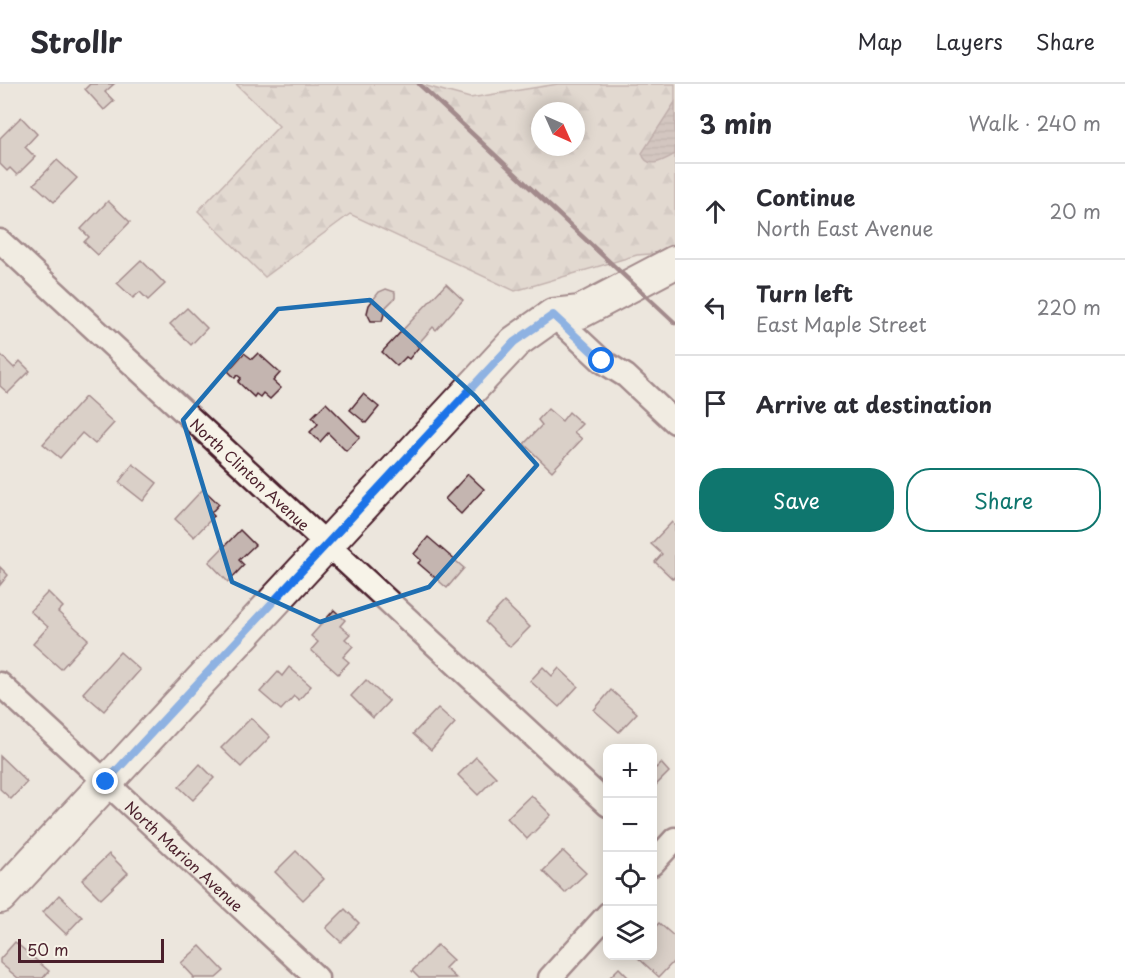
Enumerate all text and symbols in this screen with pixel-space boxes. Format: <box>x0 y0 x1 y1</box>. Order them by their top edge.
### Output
text: Strollr <box>30 20 122 63</box>
text: Map <box>858 25 902 57</box>
text: Layers <box>935 25 1003 57</box>
text: Share <box>1036 25 1095 57</box>
north arrow <box>531 102 585 156</box>
text: 3 min <box>699 104 772 143</box>
text: Walk · 240 m <box>968 108 1101 138</box>
text: Continue <box>756 180 855 213</box>
icon: ahead <box>699 195 732 228</box>
text: 20 m <box>1049 196 1101 226</box>
text: North East Avenue <box>756 213 934 243</box>
text: Turn left <box>756 276 853 309</box>
icon: left <box>699 291 732 324</box>
text: 220 m <box>1037 292 1101 322</box>
text: East Maple Street <box>756 309 927 339</box>
route start <box>588 347 614 373</box>
icon: arrive <box>699 387 732 420</box>
text: Arrive at destination <box>756 387 992 420</box>
street label: North Clinton Avenue <box>186 412 316 535</box>
button: Save <box>699 468 894 532</box>
button: Share <box>906 468 1101 532</box>
map controls <box>603 744 657 960</box>
button: + <box>603 744 657 798</box>
route end <box>92 768 118 794</box>
street label: North Marion Avenue <box>121 795 249 916</box>
button: − <box>603 798 657 852</box>
button: locate <box>603 852 657 906</box>
button: layers <box>603 906 657 960</box>
scale bar <box>18 936 164 964</box>
text: 50 m <box>27 937 68 961</box>

